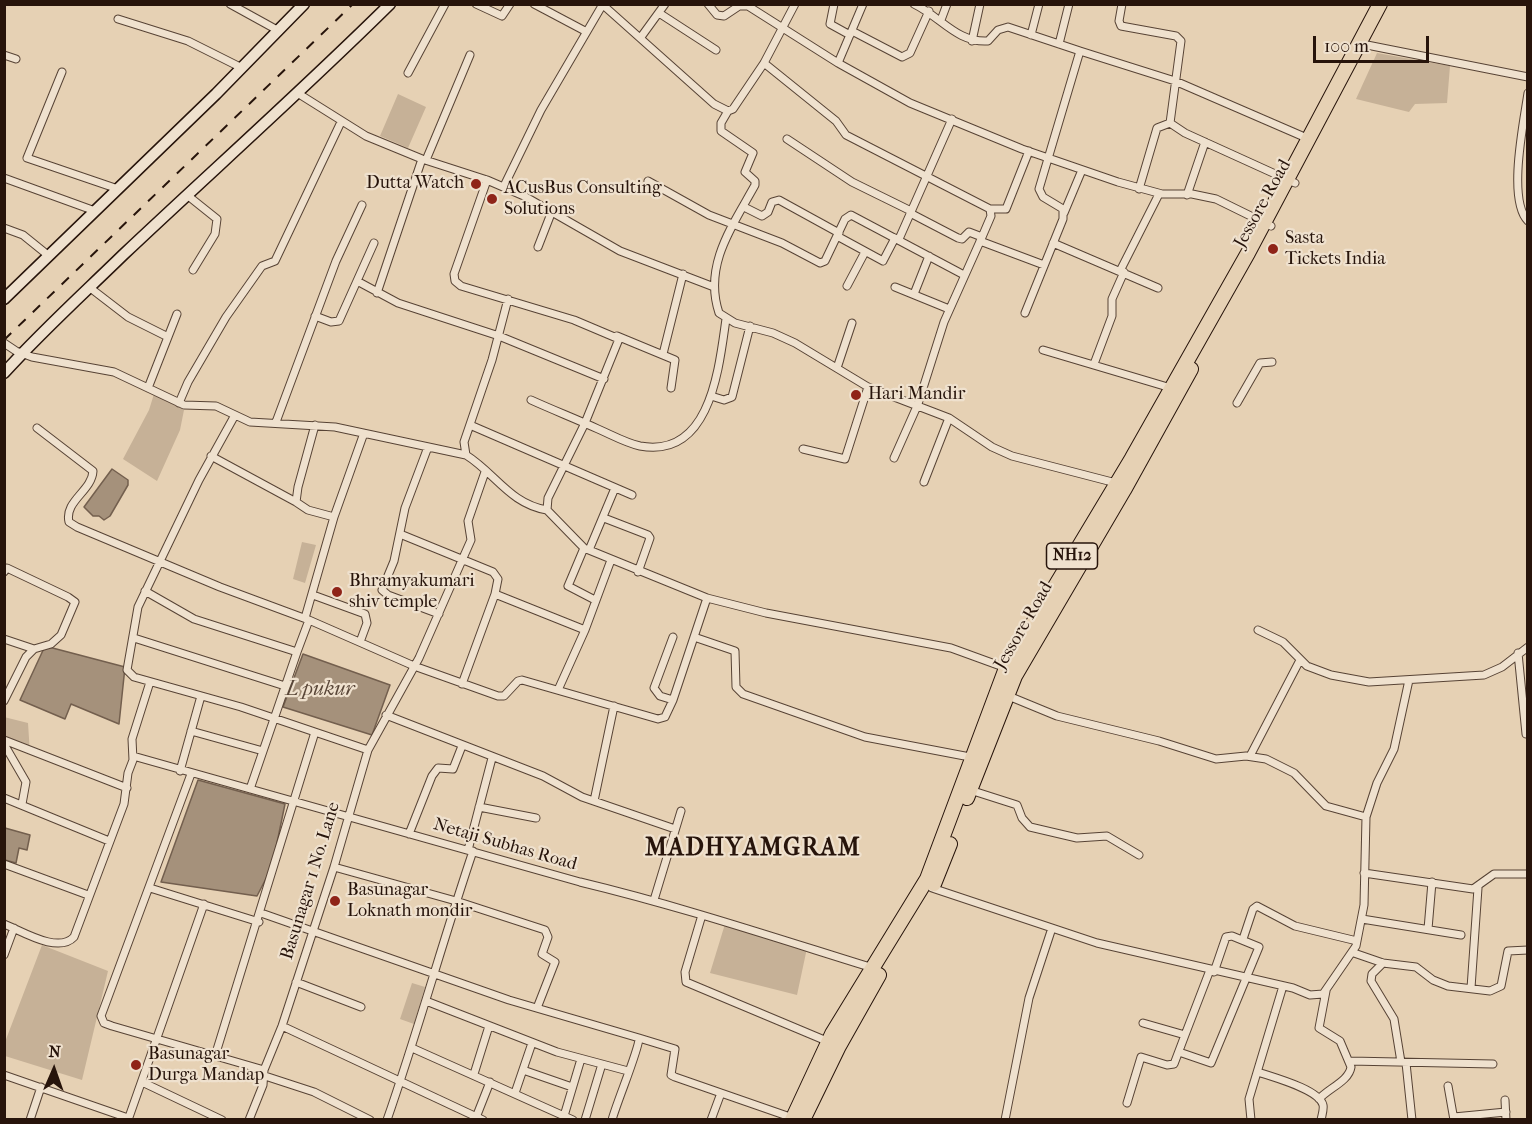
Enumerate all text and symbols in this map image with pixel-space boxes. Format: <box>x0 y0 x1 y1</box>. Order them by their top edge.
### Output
scale bar <box>1316 24 1432 62</box>
text: 100 m <box>1324 36 1369 57</box>
street label: Jessore Road <box>1230 156 1296 252</box>
place label: Dutta Watch <box>366 173 464 195</box>
marker: Dutta Watch <box>469 177 483 191</box>
place label: ACusBus Consulting Solutions <box>504 178 662 220</box>
marker: ACusBus Consulting Solutions <box>485 192 499 206</box>
place label: Sasta Tickets India <box>1285 228 1386 270</box>
marker: Sasta Tickets India <box>1266 242 1280 256</box>
place label: Hari Mandir <box>868 384 965 406</box>
marker: Hari Mandir <box>849 388 863 402</box>
road number: NH12 <box>1046 543 1098 569</box>
place label: Bhramyakumari shiv temple <box>349 571 475 614</box>
street label: Jessore Road <box>990 578 1058 674</box>
marker: Bhramyakumari shiv temple <box>330 585 344 599</box>
water label: L pukur <box>286 678 354 702</box>
street label: Basunagar 1 No. Lane <box>277 800 345 962</box>
street label: Netaji Subhas Road <box>431 814 579 876</box>
district label: MADHYAMGRAM <box>645 835 861 863</box>
place label: Basunagar Loknath mondir <box>347 880 472 922</box>
marker: Basunagar Loknath mondir <box>328 894 342 908</box>
north arrow <box>24 1040 84 1100</box>
text: N <box>48 1042 61 1061</box>
place label: Basunagar Durga Mandap <box>148 1044 264 1086</box>
marker: Basunagar Durga Mandap <box>129 1058 143 1072</box>

